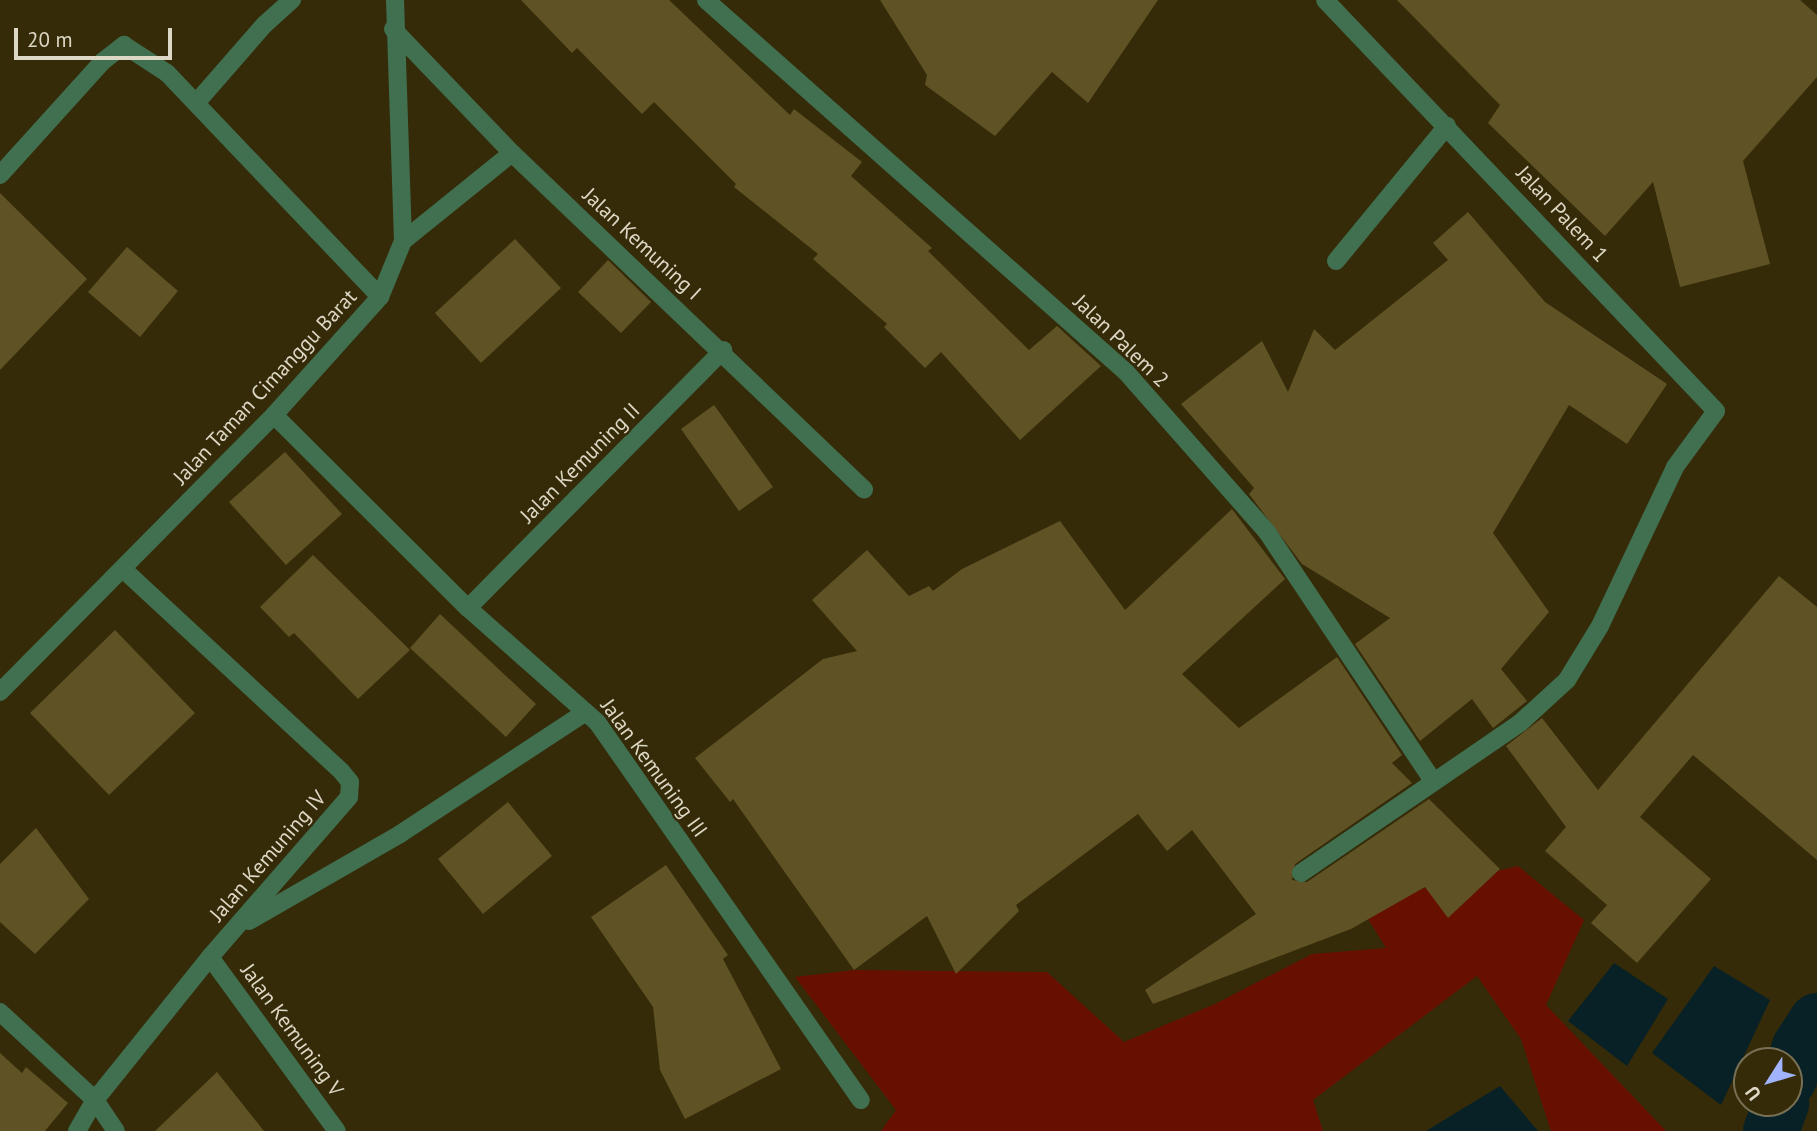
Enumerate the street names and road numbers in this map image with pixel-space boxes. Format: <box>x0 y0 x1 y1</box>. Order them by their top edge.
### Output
street label: Jalan Palem 1 <box>1511 161 1613 267</box>
street label: Jalan Kemuning I <box>578 183 706 305</box>
street label: Jalan Taman Cimanggu Barat <box>168 284 362 490</box>
street label: Jalan Palem 2 <box>1068 289 1174 393</box>
street label: Jalan Kemuning II <box>515 398 645 528</box>
street label: Jalan Kemuning III <box>595 694 713 842</box>
street label: Jalan Kemuning IV <box>205 786 331 926</box>
street label: Jalan Kemuning V <box>235 959 349 1101</box>

